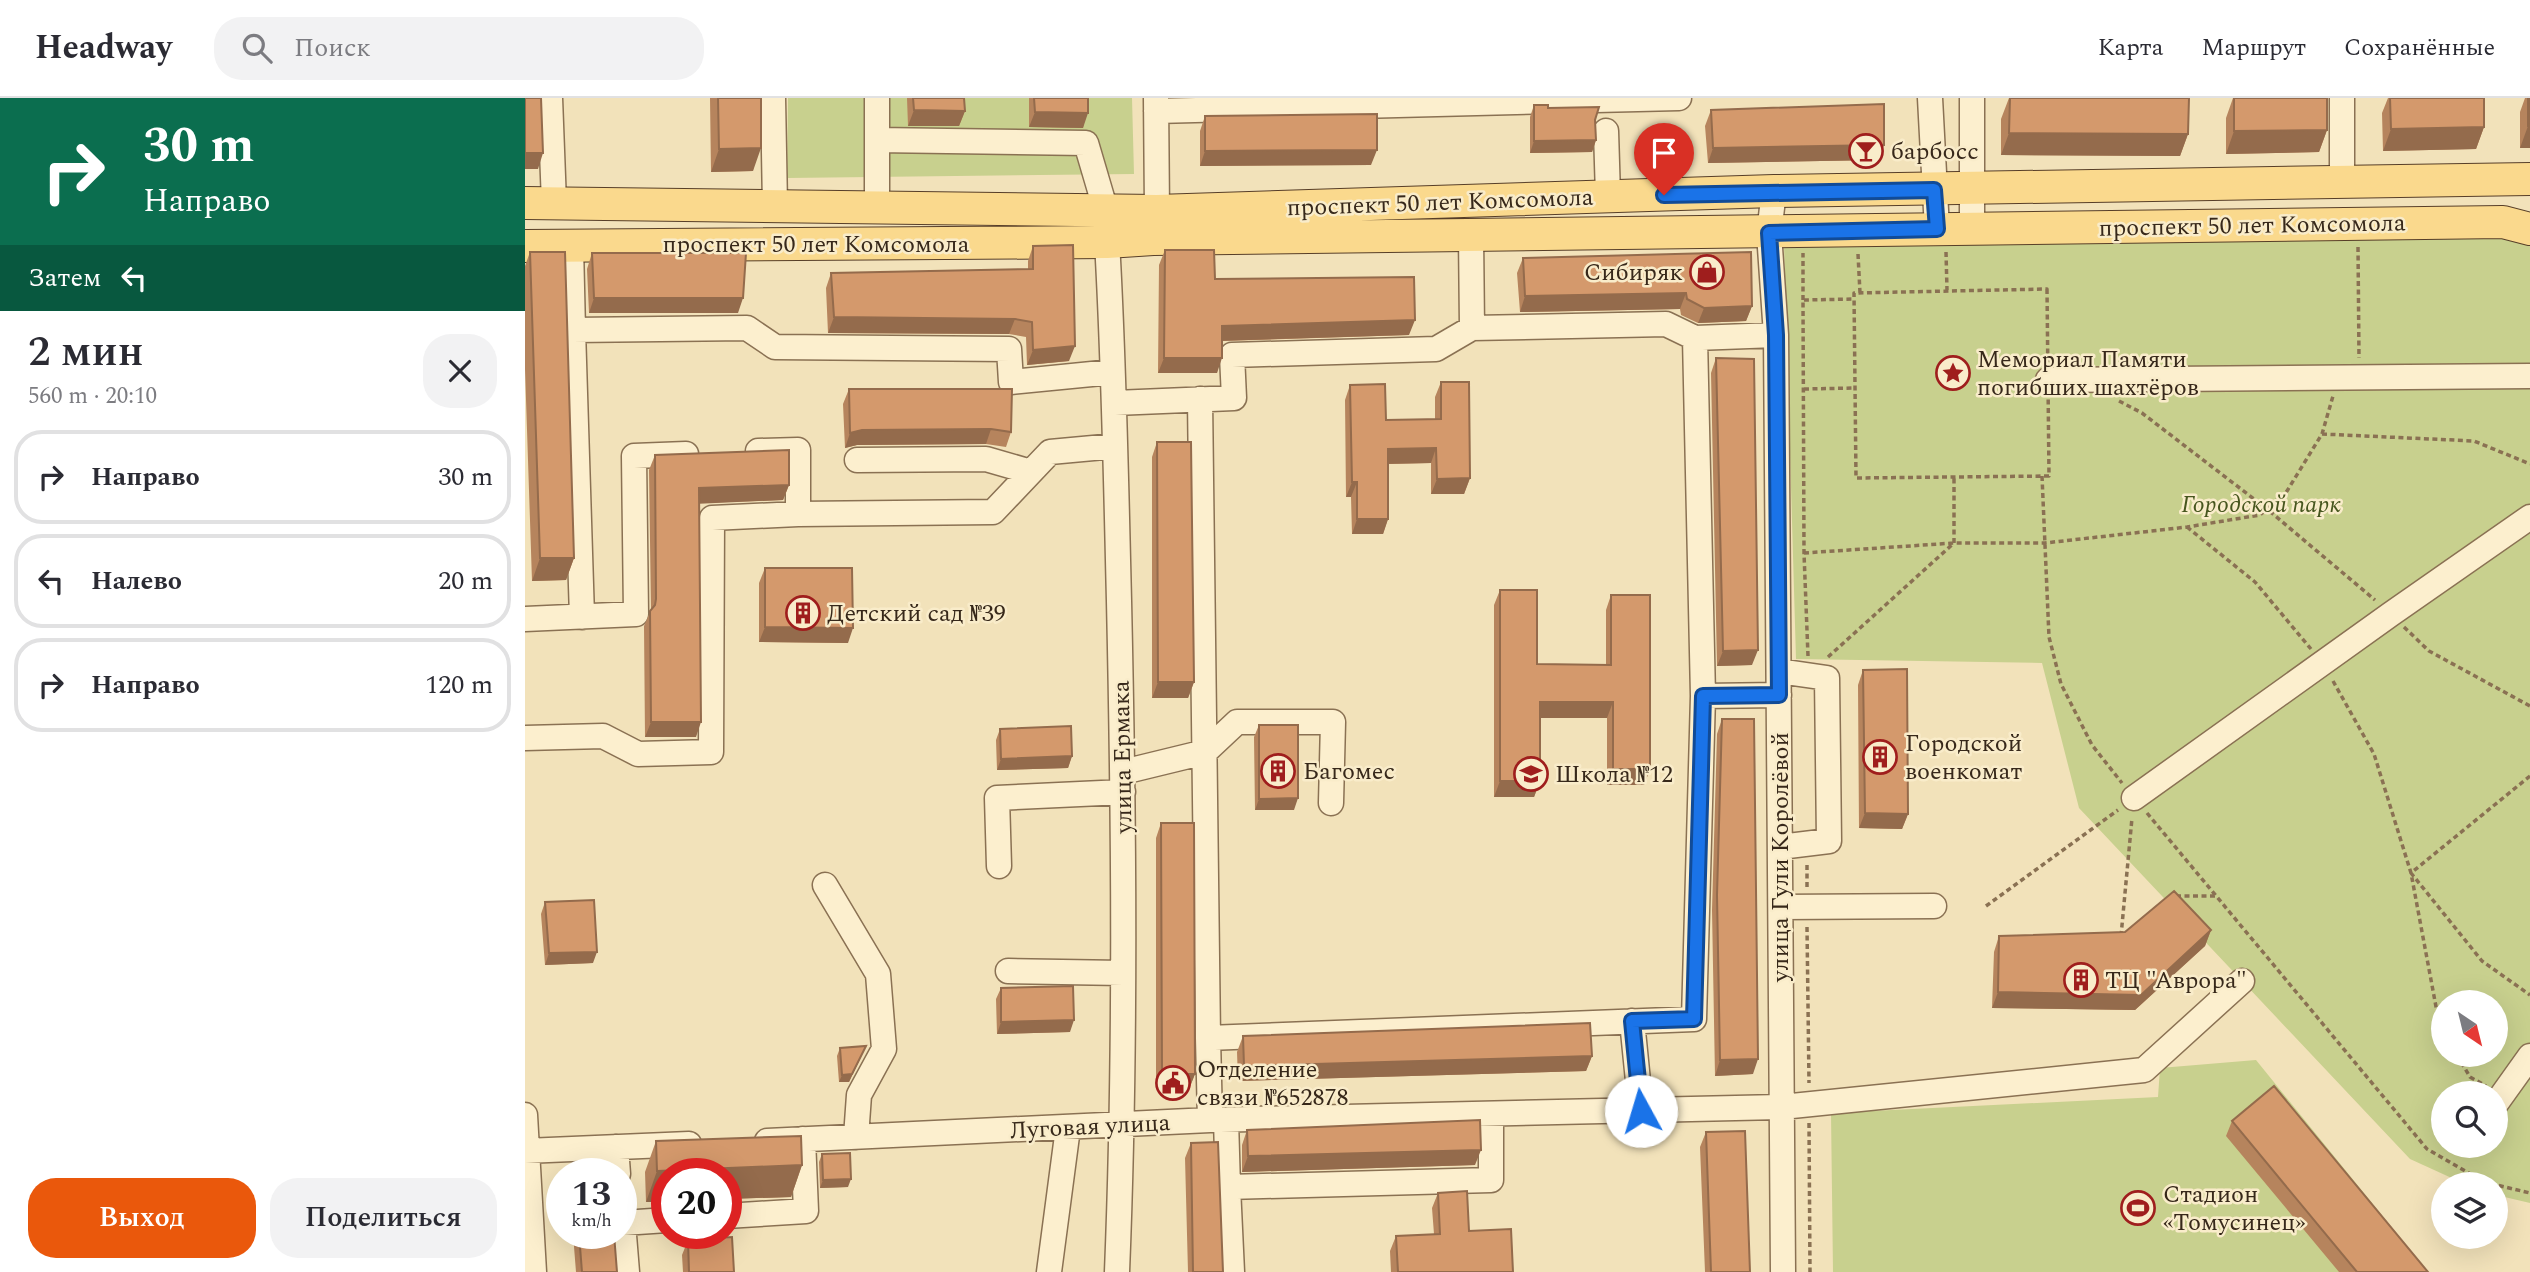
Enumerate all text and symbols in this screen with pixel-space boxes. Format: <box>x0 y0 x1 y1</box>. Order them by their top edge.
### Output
search box <box>214 17 704 80</box>
text: Headway <box>35 23 172 73</box>
text: Поиск <box>294 28 371 68</box>
icon: search <box>238 29 276 67</box>
text: Карта <box>2098 30 2163 66</box>
text: Маршрут <box>2201 30 2306 66</box>
text: Сохранённые <box>2344 30 2495 66</box>
text: 30 m <box>143 109 254 184</box>
pin <box>1634 123 1694 195</box>
icon: right <box>28 126 119 217</box>
bar icon: барбосс <box>1847 132 1885 170</box>
icon: arrive <box>1645 134 1683 172</box>
place label: барбосс <box>1891 134 1979 170</box>
text: Направо <box>143 177 270 226</box>
street label: проспект 50 лет Комсомола <box>1286 180 1594 226</box>
street label: проспект 50 лет Комсомола <box>2098 205 2406 247</box>
street label: проспект 50 лет Комсомола <box>663 227 970 263</box>
shop icon: Сибиряк <box>1688 253 1726 291</box>
place label: Сибиряк <box>1584 255 1683 291</box>
text: Затем <box>28 258 101 298</box>
icon: left <box>115 259 153 297</box>
text: 2 мин <box>28 321 143 384</box>
button: close <box>423 334 497 408</box>
place label: Мемориал Памяти погибших шахтёров <box>1977 342 2199 406</box>
place icon: Мемориал Памяти погибших шахтёров <box>1934 354 1972 392</box>
text: 560 m · 20:10 <box>28 379 157 414</box>
text: Направо <box>91 457 200 497</box>
text: 30 m <box>438 457 493 497</box>
icon: right <box>32 458 70 496</box>
park label: Городской парк <box>2181 487 2341 523</box>
text: Налево <box>91 561 182 601</box>
text: 20 m <box>438 561 493 601</box>
icon: left <box>32 562 70 600</box>
building icon: Детский сад №39 <box>784 594 822 632</box>
place label: Детский сад №39 <box>827 596 1006 632</box>
text: Направо <box>91 665 200 705</box>
text: 120 m <box>425 665 493 705</box>
icon: right <box>32 666 70 704</box>
street label: улица Ермака <box>1104 680 1142 835</box>
place label: Городской военкомат <box>1905 726 2022 790</box>
street label: улица Гули Королёвой <box>1763 732 1799 983</box>
building icon: Городской военкомат <box>1861 738 1899 776</box>
building icon: Багомес <box>1259 752 1297 790</box>
place label: Багомес <box>1303 754 1395 790</box>
school or university icon: Школа №12 <box>1512 755 1550 793</box>
place label: Школа №12 <box>1555 757 1673 793</box>
building icon: ТЦ "Аврора" <box>2062 961 2100 999</box>
place label: ТЦ "Аврора" <box>2105 963 2247 999</box>
north arrow <box>2431 990 2508 1068</box>
map controls <box>2431 990 2508 1249</box>
place label: Отделение связи №652878 <box>1197 1052 1348 1116</box>
public building icon: Отделение связи №652878 <box>1154 1064 1192 1102</box>
position arrow <box>1604 1074 1678 1148</box>
button: search <box>2431 1081 2508 1158</box>
street label: Луговая улица <box>1009 1105 1171 1149</box>
speed limit sign: 20 <box>651 1158 742 1249</box>
text: 13 <box>572 1168 611 1221</box>
button: layers <box>2431 1172 2508 1249</box>
place label: Стадион «Томусинец» <box>2163 1177 2306 1241</box>
button: Выход <box>28 1178 256 1258</box>
button: Поделиться <box>270 1178 497 1258</box>
sports icon: Стадион «Томусинец» <box>2119 1189 2157 1227</box>
text: km/h <box>571 1207 612 1234</box>

